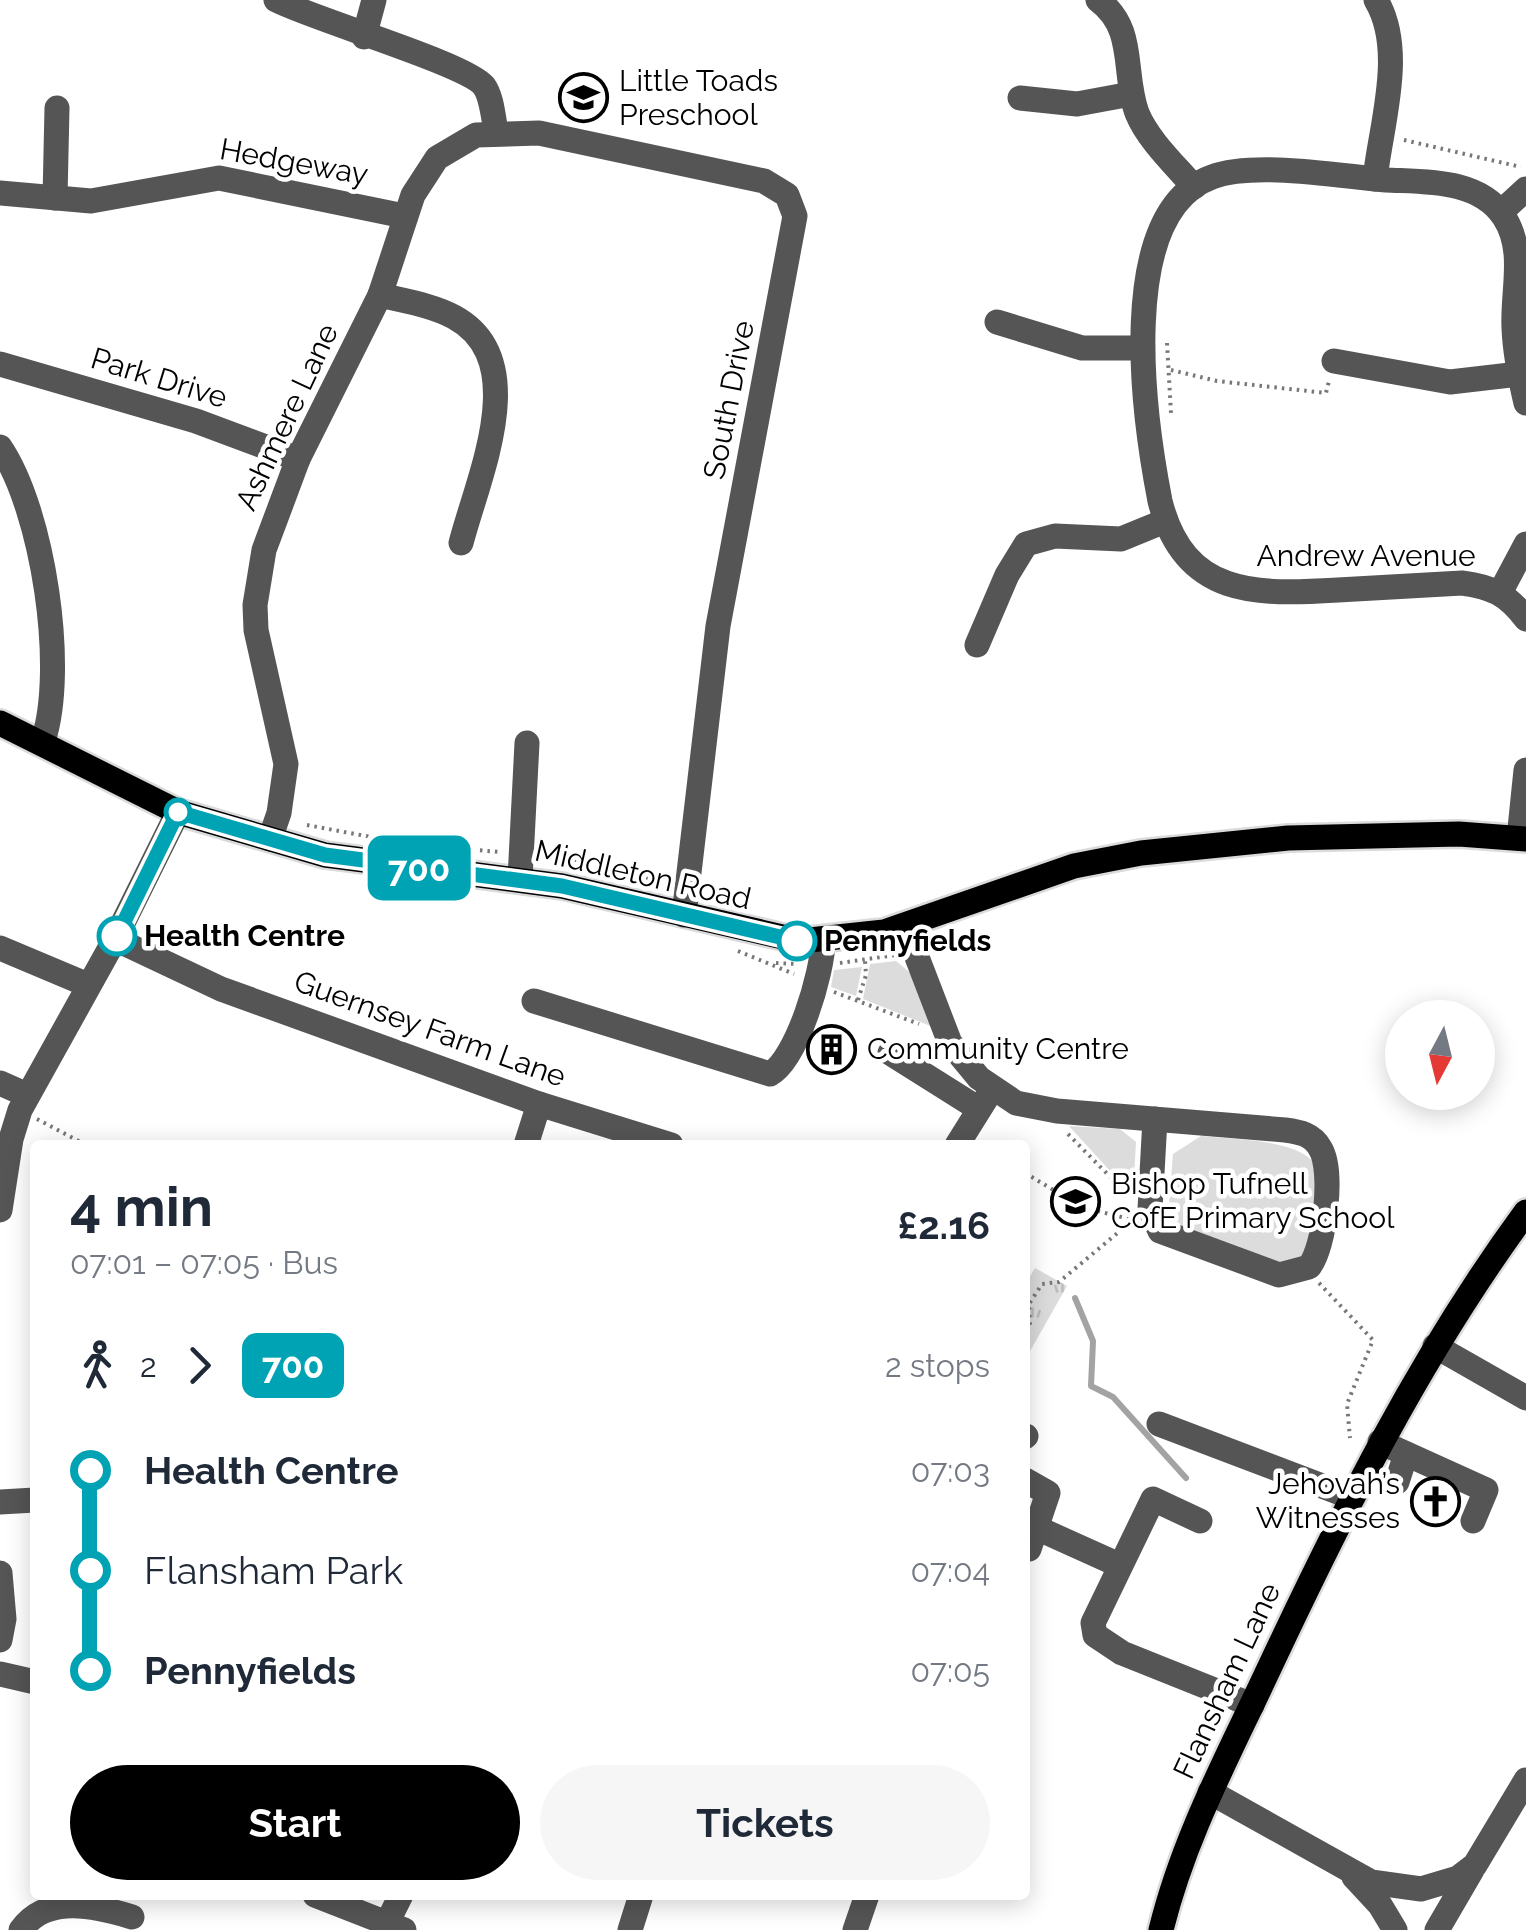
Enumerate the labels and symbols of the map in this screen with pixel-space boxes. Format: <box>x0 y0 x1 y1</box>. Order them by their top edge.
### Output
place label: Little Toads Preschool <box>619 63 778 132</box>
school or university icon: Little Toads Preschool <box>558 72 610 124</box>
street label: Hedgeway <box>217 131 371 192</box>
street label: Ashmere Lane <box>228 318 345 515</box>
street label: South Drive <box>696 318 761 482</box>
street label: Park Drive <box>87 340 231 415</box>
street label: Andrew Avenue <box>1256 538 1476 573</box>
unlabelled marker <box>165 799 191 825</box>
street label: Middleton Road <box>532 833 754 916</box>
line badge: 700 <box>362 836 476 900</box>
marker: Health Centre <box>98 917 136 955</box>
place label: Health Centre <box>144 918 345 953</box>
marker: Pennyfields <box>778 922 816 960</box>
place label: Pennyfields <box>824 923 991 958</box>
street label: Guernsey Farm Lane <box>290 963 571 1094</box>
north arrow <box>1385 1000 1495 1110</box>
building icon: Community Centre <box>806 1023 858 1075</box>
place label: Community Centre <box>867 1031 1129 1066</box>
place label: Bishop Tufnell CofE Primary School <box>1111 1166 1395 1235</box>
school or university icon: Bishop Tufnell CofE Primary School <box>1050 1175 1102 1227</box>
place label: Jehovah’s Witnesses <box>1256 1466 1400 1535</box>
church icon: Jehovah’s Witnesses <box>1409 1475 1461 1527</box>
street label: Flansham Lane <box>1166 1577 1287 1784</box>

